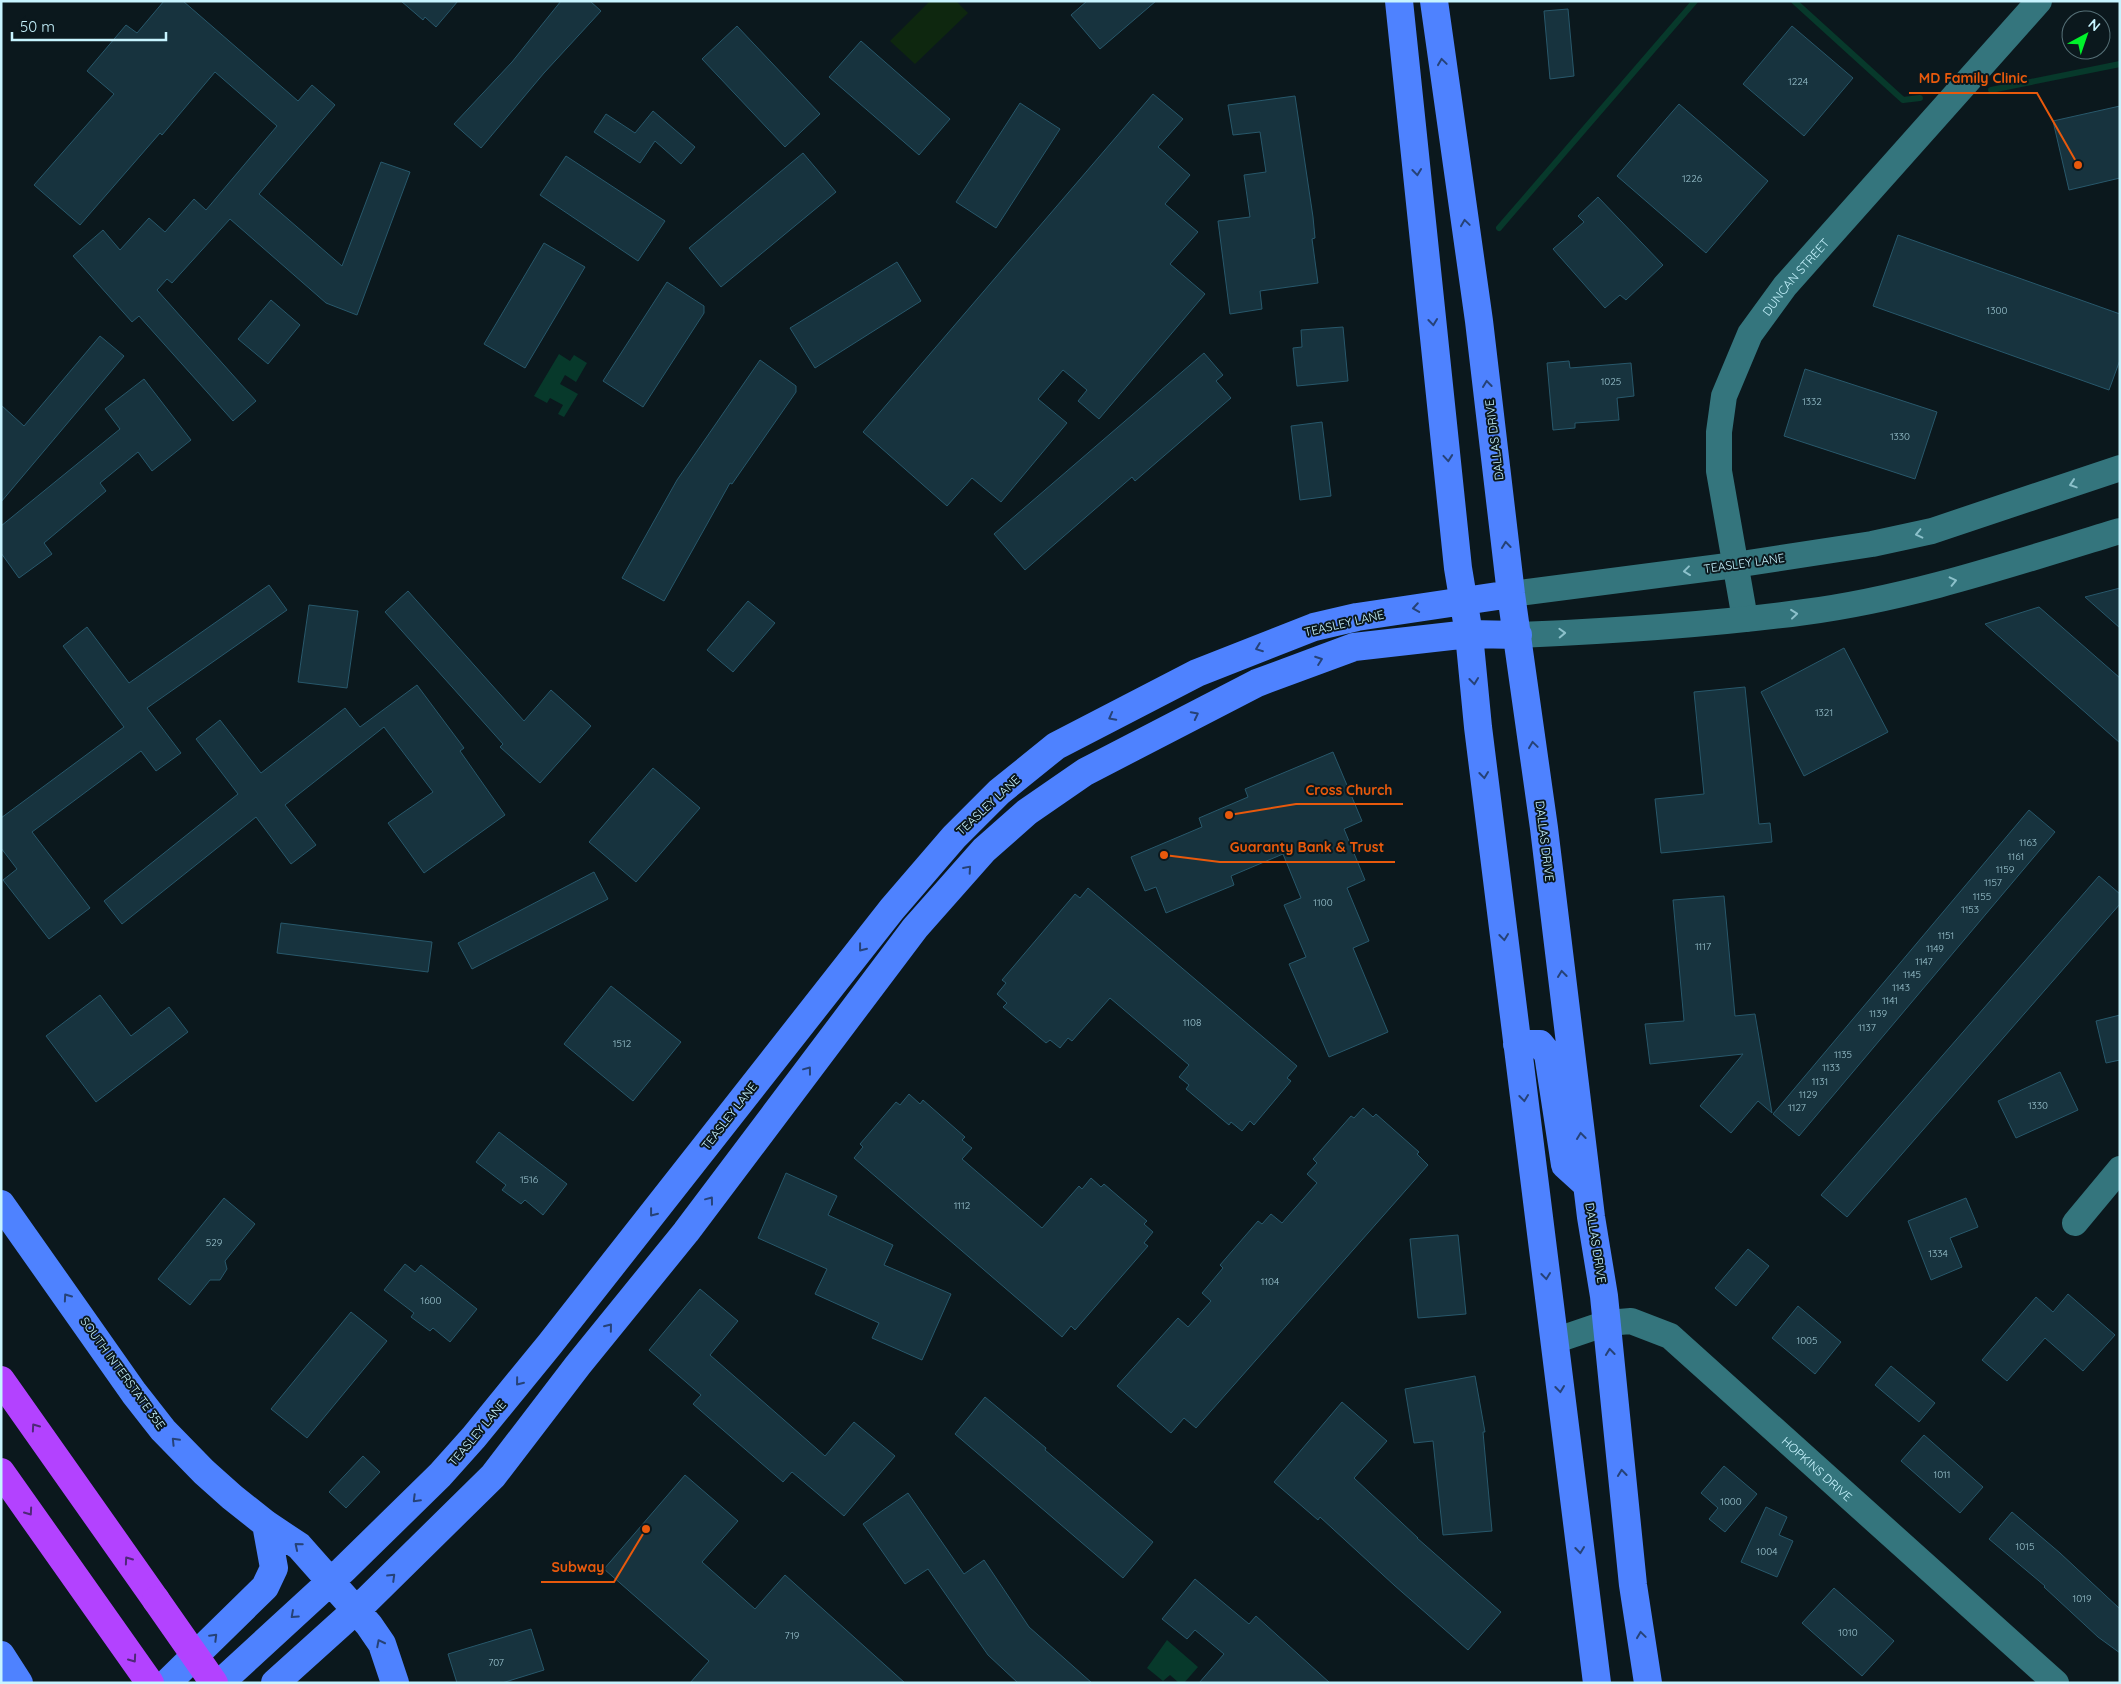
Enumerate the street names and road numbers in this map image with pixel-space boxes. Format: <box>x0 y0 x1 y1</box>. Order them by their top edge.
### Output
street label: DUNCAN STREET <box>1759 235 1832 318</box>
street label: DALLAS DRIVE <box>1482 399 1506 481</box>
street label: TEASLEY LANE <box>1703 550 1786 576</box>
street label: TEASLEY LANE <box>1303 606 1386 639</box>
street label: TEASLEY LANE <box>953 772 1023 838</box>
street label: DALLAS DRIVE <box>1533 800 1557 882</box>
street label: TEASLEY LANE <box>698 1079 760 1153</box>
street label: DALLAS DRIVE <box>1582 1202 1610 1285</box>
street label: SOUTH INTERSTATE 35E <box>77 1314 169 1432</box>
street label: TEASLEY LANE <box>445 1397 509 1469</box>
street label: HOPKINS DRIVE <box>1779 1433 1856 1504</box>

